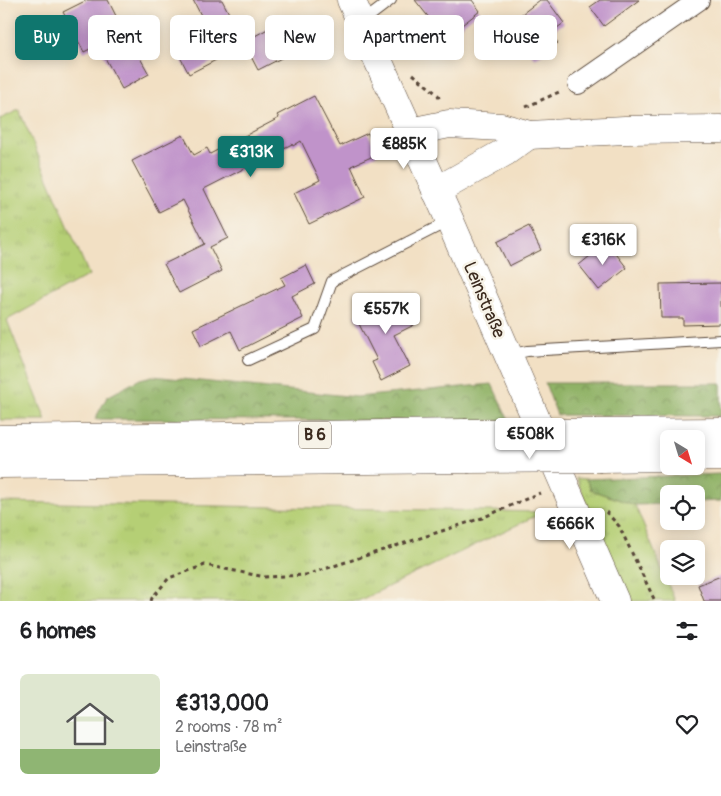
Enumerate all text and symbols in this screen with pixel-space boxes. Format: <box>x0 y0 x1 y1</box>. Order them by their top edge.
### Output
chip: Buy <box>15 15 78 60</box>
chip: Rent <box>88 15 160 60</box>
chip: Filters <box>170 15 255 60</box>
chip: New <box>265 15 334 60</box>
chip: Apartment <box>344 15 464 60</box>
chip: House <box>474 15 557 60</box>
pin: €885K <box>369 128 439 170</box>
text: €885K <box>381 134 427 154</box>
pin: €313K <box>216 136 286 178</box>
text: €313K <box>229 142 273 162</box>
pin: €316K <box>568 224 638 266</box>
text: €316K <box>581 230 625 250</box>
street label: Leinstraße <box>458 258 510 342</box>
pin: €557K <box>351 292 421 335</box>
text: €557K <box>363 299 409 319</box>
pin: €508K <box>495 418 565 460</box>
road number: B 6 <box>299 422 331 448</box>
text: €508K <box>506 424 554 444</box>
north arrow <box>660 430 705 475</box>
map controls <box>660 430 705 585</box>
button: locate <box>660 485 705 530</box>
pin: €666K <box>535 508 605 550</box>
text: €666K <box>546 514 594 534</box>
button: layers <box>660 540 705 585</box>
icon: filters <box>673 617 701 645</box>
text: 6 homes <box>20 618 96 645</box>
text: €313,000 <box>175 690 269 717</box>
icon: home <box>60 694 120 754</box>
icon: heart <box>673 710 701 738</box>
text: 2 rooms · 78 m² <box>175 717 282 737</box>
text: Leinstraße <box>175 737 247 757</box>

